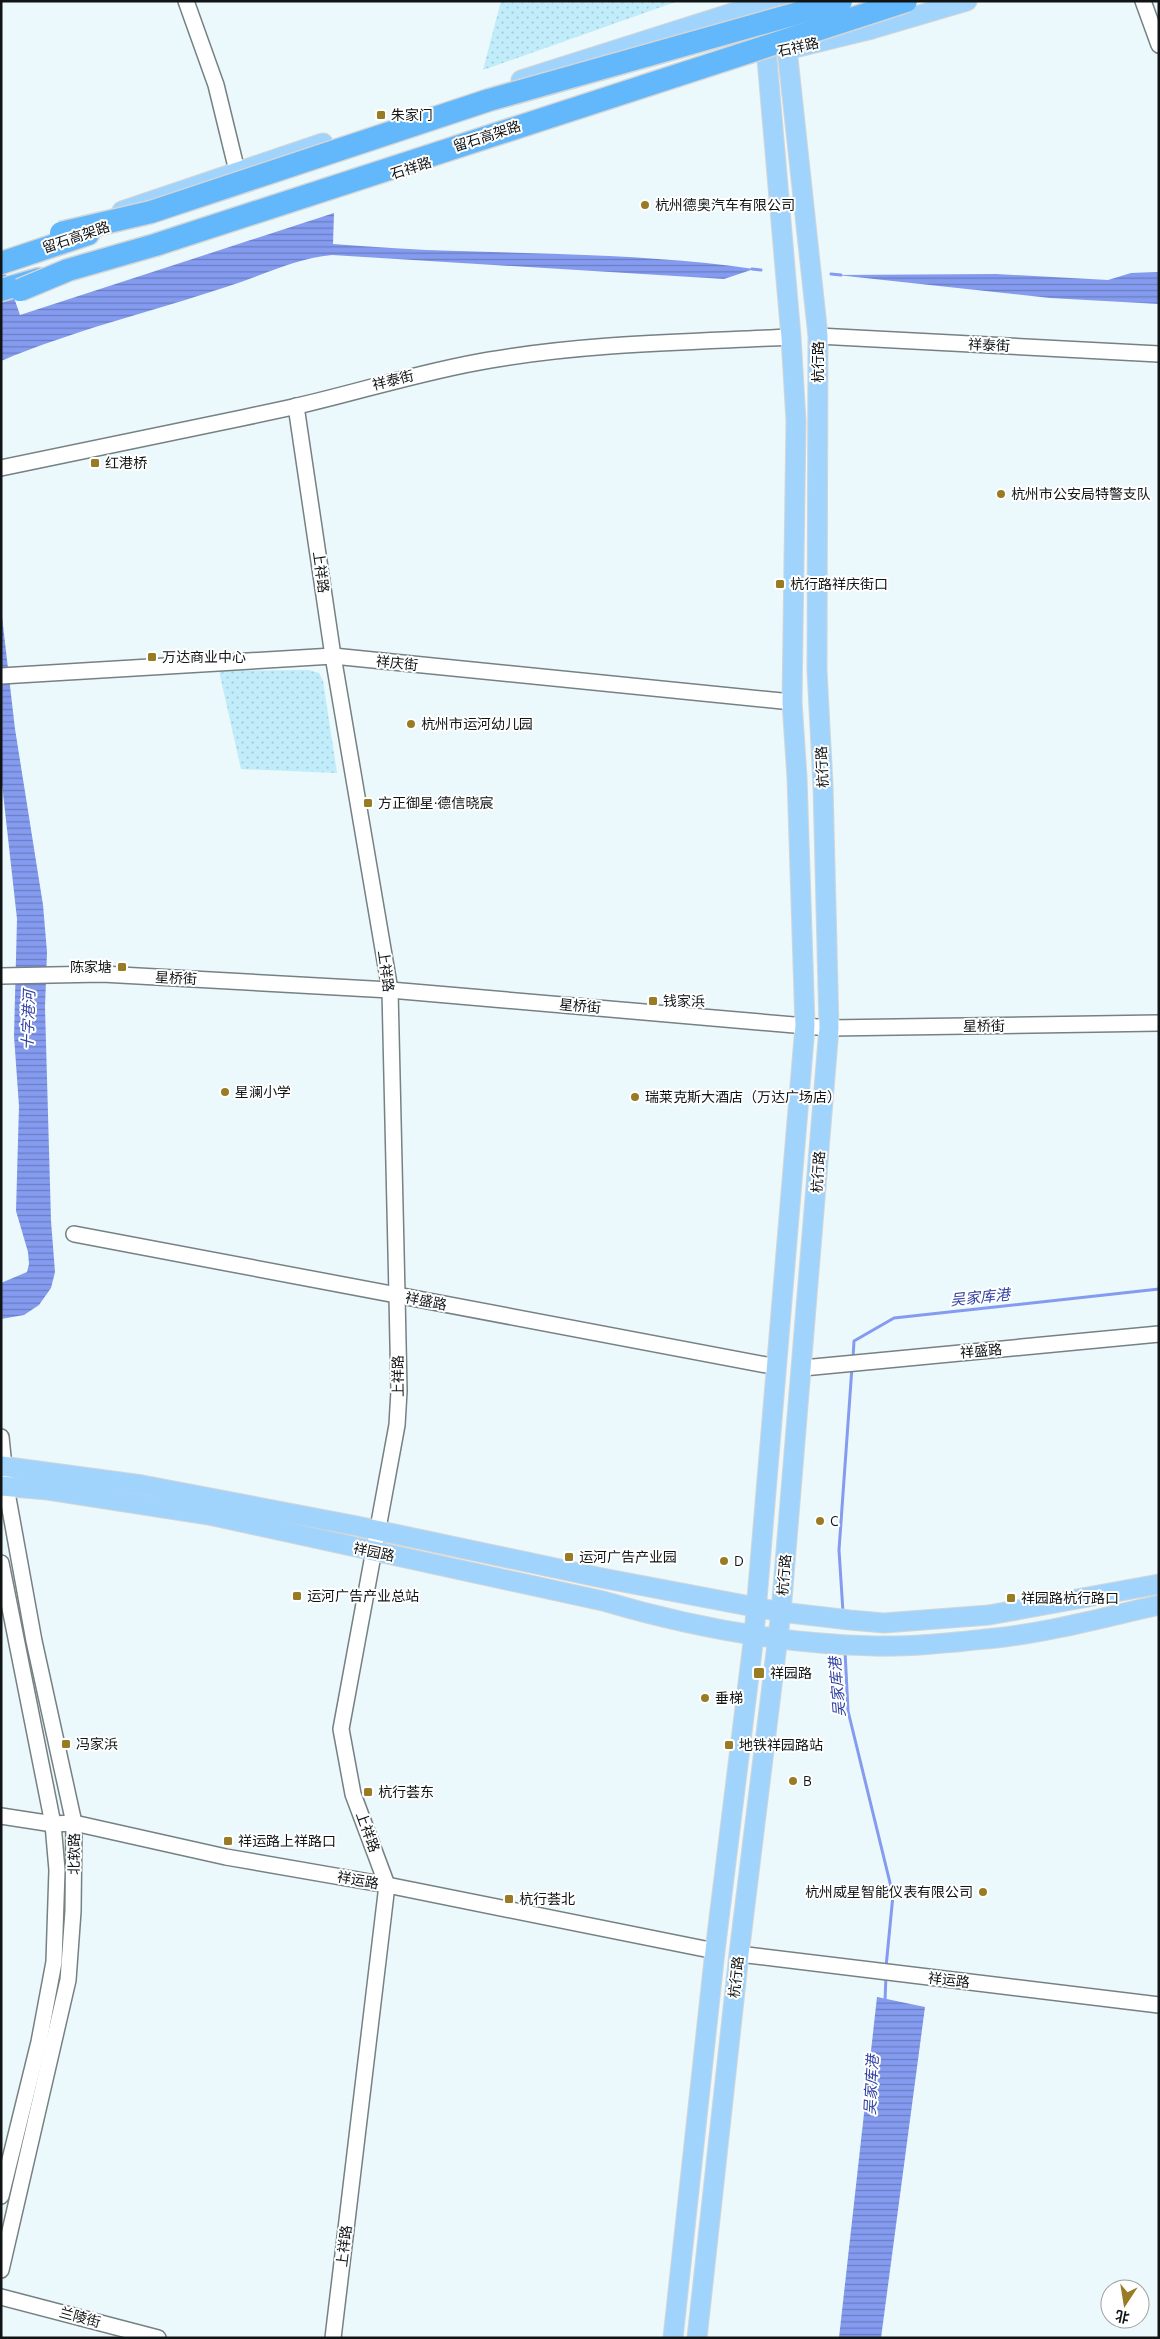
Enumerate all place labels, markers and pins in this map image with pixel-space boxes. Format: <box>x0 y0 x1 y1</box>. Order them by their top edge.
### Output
place label: 朱家门 <box>391 107 433 123</box>
marker: 朱家门 <box>375 109 387 121</box>
place label: 杭州德奥汽车有限公司 <box>655 197 795 213</box>
marker: 杭州德奥汽车有限公司 <box>639 199 651 211</box>
place label: 红港桥 <box>105 455 147 471</box>
marker: 红港桥 <box>89 457 101 469</box>
place label: 杭州市公安局特警支队 <box>1011 486 1151 502</box>
marker: 杭州市公安局特警支队 <box>995 488 1007 500</box>
place label: 杭行路祥庆街口 <box>790 576 888 592</box>
marker: 杭行路祥庆街口 <box>774 578 786 590</box>
place label: 万达商业中心 <box>162 649 246 665</box>
marker: 万达商业中心 <box>146 651 158 663</box>
place label: 杭州市运河幼儿园 <box>421 716 533 732</box>
marker: 杭州市运河幼儿园 <box>405 718 417 730</box>
place label: 方正御星·德信晓宸 <box>378 795 493 811</box>
marker: 方正御星·德信晓宸 <box>362 797 374 809</box>
place label: 陈家塘 <box>70 959 112 975</box>
marker: 陈家塘 <box>116 961 128 973</box>
place label: 钱家浜 <box>663 993 705 1009</box>
marker: 钱家浜 <box>647 995 659 1007</box>
place label: 星澜小学 <box>235 1084 291 1100</box>
marker: 星澜小学 <box>219 1086 231 1098</box>
place label: 瑞莱克斯大酒店（万达广场店） <box>645 1089 841 1105</box>
marker: 瑞莱克斯大酒店（万达广场店） <box>629 1091 641 1103</box>
place label: C <box>830 1513 839 1529</box>
marker: C <box>814 1515 826 1527</box>
place label: 运河广告产业园 <box>579 1549 677 1565</box>
marker: 运河广告产业园 <box>563 1551 575 1563</box>
place label: D <box>734 1553 744 1569</box>
marker: D <box>718 1555 730 1567</box>
place label: 运河广告产业总站 <box>307 1588 419 1604</box>
marker: 运河广告产业总站 <box>291 1590 303 1602</box>
place label: 祥园路杭行路口 <box>1021 1590 1119 1606</box>
marker: 祥园路杭行路口 <box>1005 1592 1017 1604</box>
place label: 祥园路 <box>770 1665 812 1681</box>
marker: 祥园路 <box>752 1666 766 1680</box>
place label: 垂梯 <box>715 1690 743 1706</box>
marker: 垂梯 <box>699 1692 711 1704</box>
place label: 冯家浜 <box>76 1736 118 1752</box>
place label: 地铁祥园路站 <box>739 1737 823 1753</box>
marker: 冯家浜 <box>60 1738 72 1750</box>
marker: 地铁祥园路站 <box>723 1739 735 1751</box>
place label: B <box>803 1773 812 1789</box>
marker: B <box>787 1775 799 1787</box>
place label: 杭行荟东 <box>378 1784 434 1800</box>
marker: 杭行荟东 <box>362 1786 374 1798</box>
place label: 祥运路上祥路口 <box>238 1833 336 1849</box>
marker: 祥运路上祥路口 <box>222 1835 234 1847</box>
place label: 杭州威星智能仪表有限公司 <box>805 1884 973 1900</box>
marker: 杭州威星智能仪表有限公司 <box>977 1886 989 1898</box>
place label: 杭行荟北 <box>519 1891 575 1907</box>
marker: 杭行荟北 <box>503 1893 515 1905</box>

